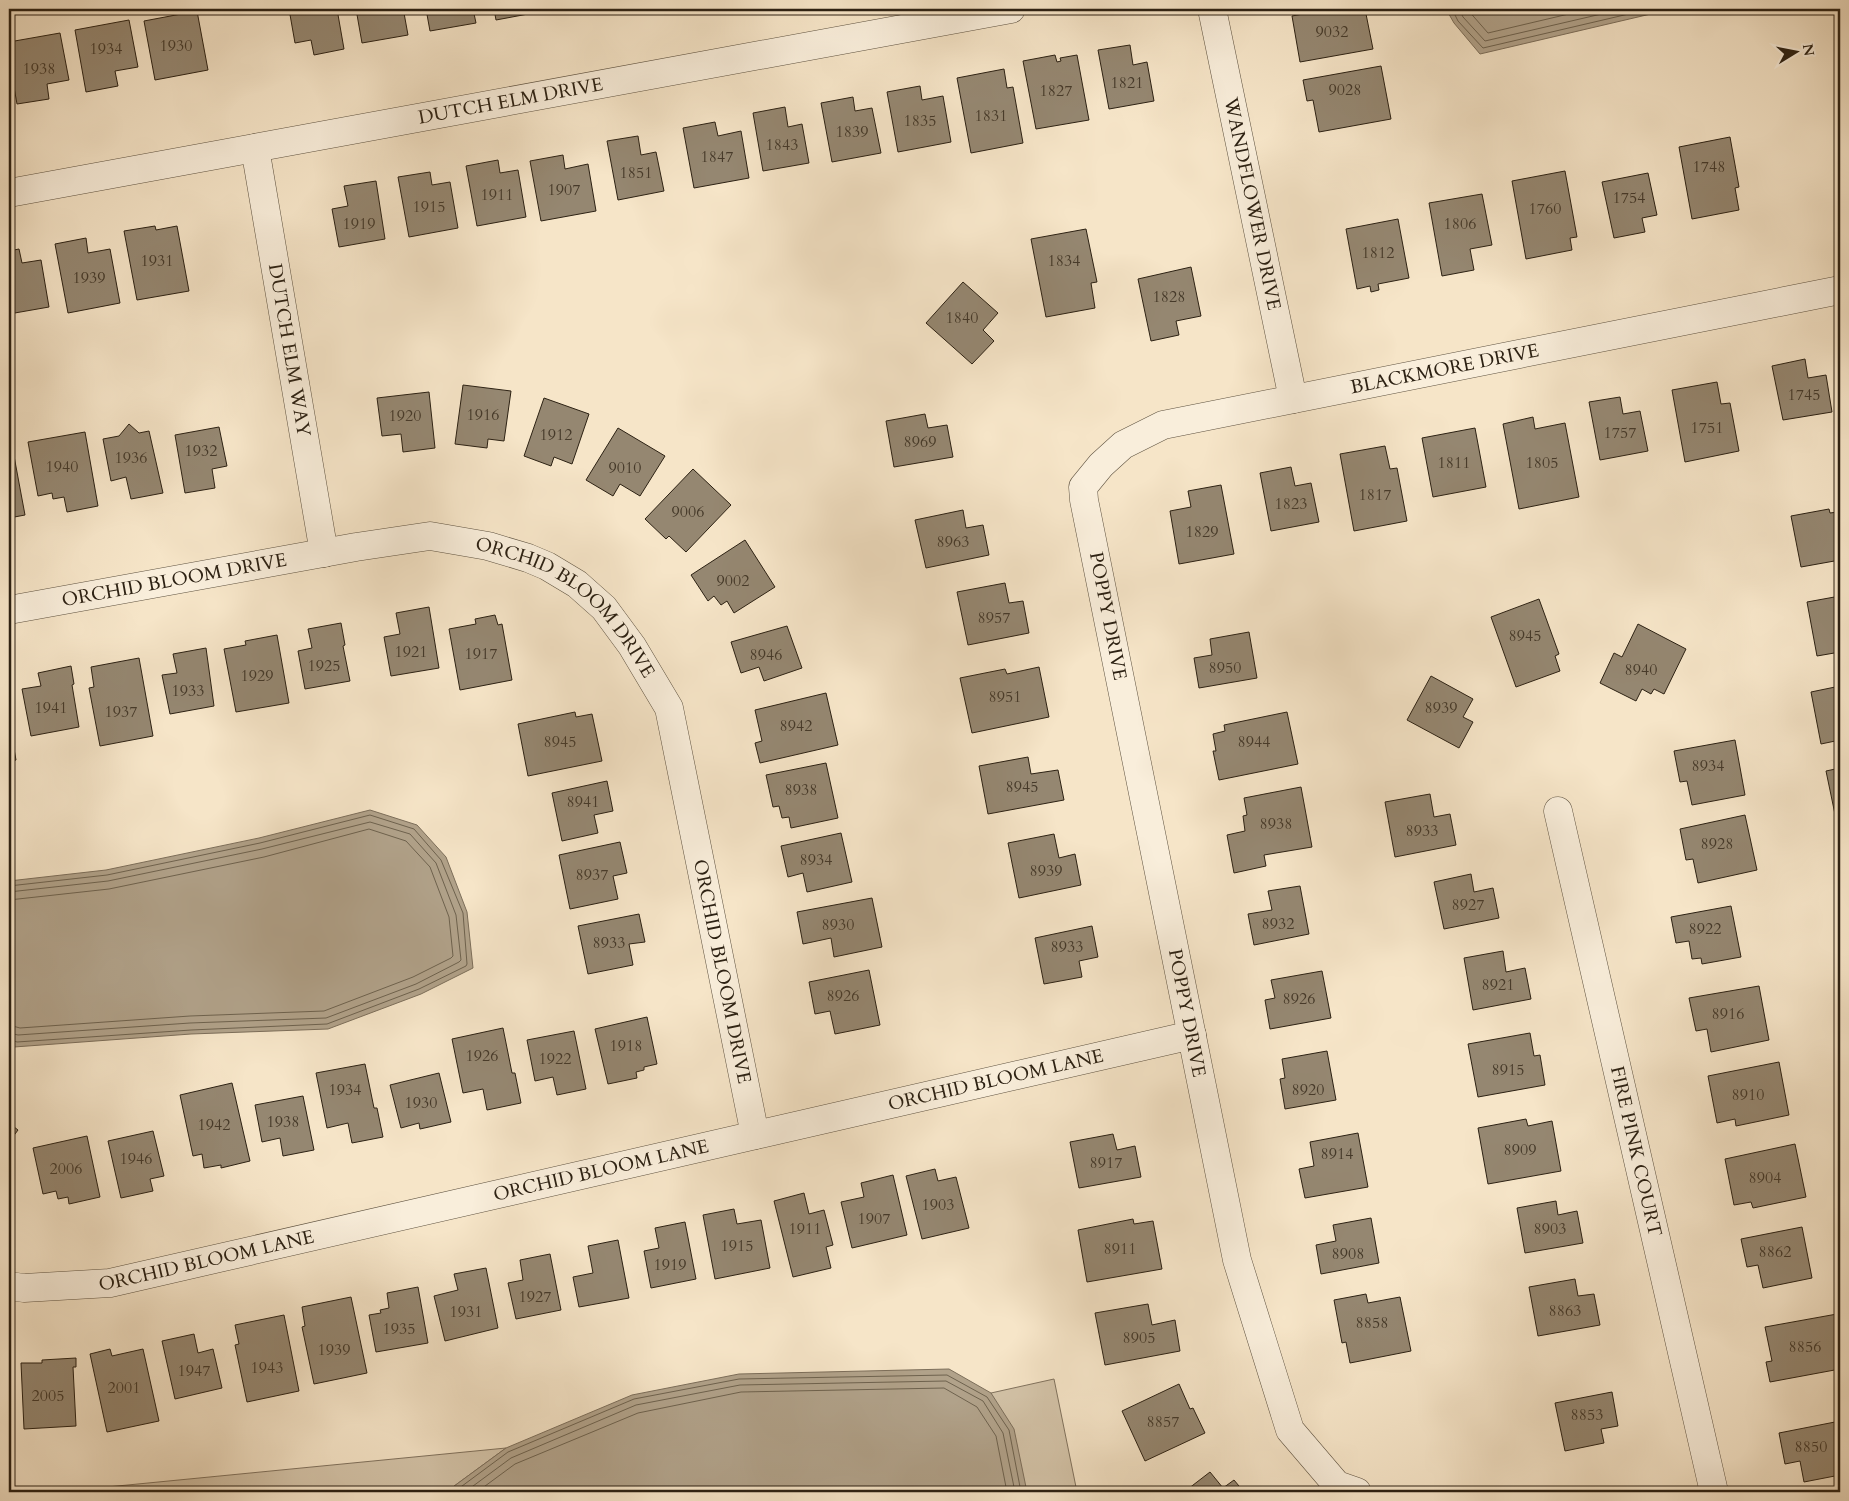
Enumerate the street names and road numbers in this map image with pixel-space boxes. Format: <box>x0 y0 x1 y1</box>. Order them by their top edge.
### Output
street label: DUTCH ELM DRIVE <box>416 71 605 131</box>
street label: WANDFLOWER DRIVE <box>1217 94 1287 313</box>
street label: DUTCH ELM WAY <box>262 261 317 440</box>
street label: BLACKMORE DRIVE <box>1348 337 1541 400</box>
street label: ORCHID BLOOM DRIVE <box>474 531 661 683</box>
street label: ORCHID BLOOM DRIVE <box>60 547 289 613</box>
street label: POPPY DRIVE <box>1083 550 1133 682</box>
street label: ORCHID BLOOM DRIVE <box>687 857 757 1086</box>
street label: POPPY DRIVE <box>1162 947 1212 1079</box>
street label: ORCHID BLOOM LANE <box>885 1043 1106 1117</box>
street label: FIRE PINK COURT <box>1604 1063 1668 1239</box>
street label: ORCHID BLOOM LANE <box>491 1133 711 1208</box>
street label: ORCHID BLOOM LANE <box>98 1224 317 1297</box>

